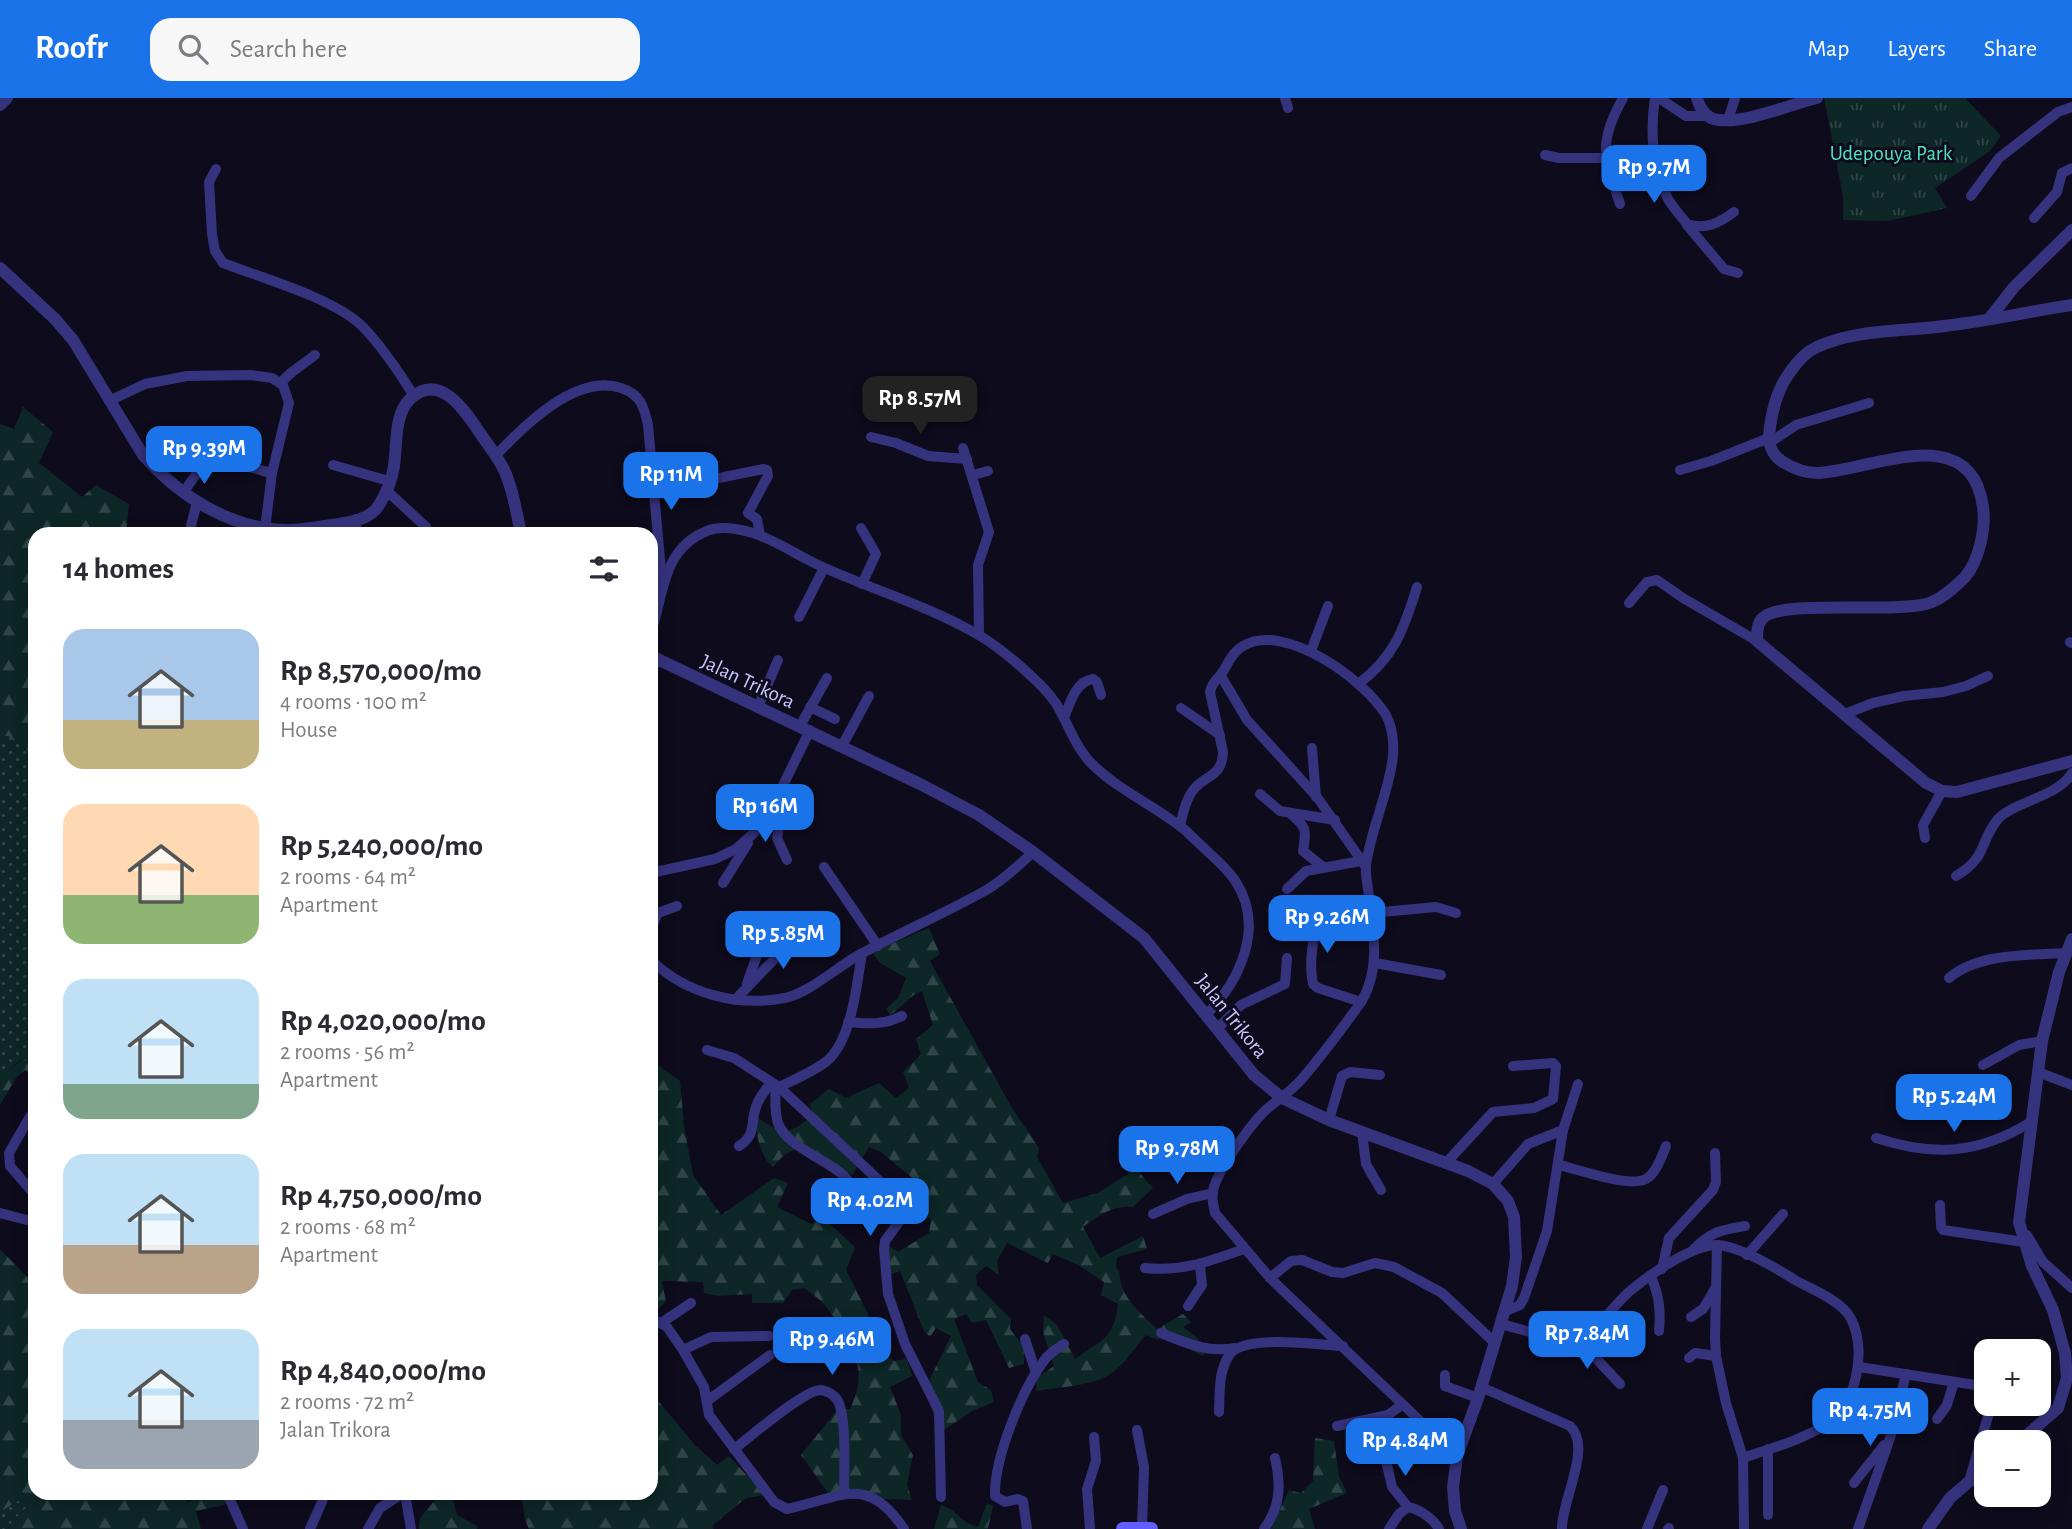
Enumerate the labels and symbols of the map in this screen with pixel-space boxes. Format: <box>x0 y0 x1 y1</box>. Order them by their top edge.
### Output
park label: Udepouya Park <box>1830 143 1953 164</box>
pin: Rp 9.7M <box>1589 146 1719 205</box>
pin: Rp 8.57M <box>848 376 992 436</box>
pin: Rp 9.39M <box>132 426 276 486</box>
pin: Rp 11M <box>614 452 728 512</box>
street label: Jalan Trikora <box>697 651 798 712</box>
pin: Rp 16M <box>708 784 822 844</box>
pin: Rp 9.26M <box>1255 896 1399 955</box>
pin: Rp 5.85M <box>711 912 855 971</box>
street label: Jalan Trikora <box>1192 970 1272 1062</box>
pin: Rp 5.24M <box>1882 1074 2026 1134</box>
pin: Rp 9.78M <box>1105 1126 1249 1186</box>
pin: Rp 4.02M <box>798 1178 942 1238</box>
pin: Rp 7.84M <box>1515 1312 1659 1371</box>
pin: Rp 9.46M <box>760 1318 904 1377</box>
pin: Rp 4.75M <box>1798 1388 1942 1448</box>
pin: Rp 4.84M <box>1333 1418 1477 1478</box>

